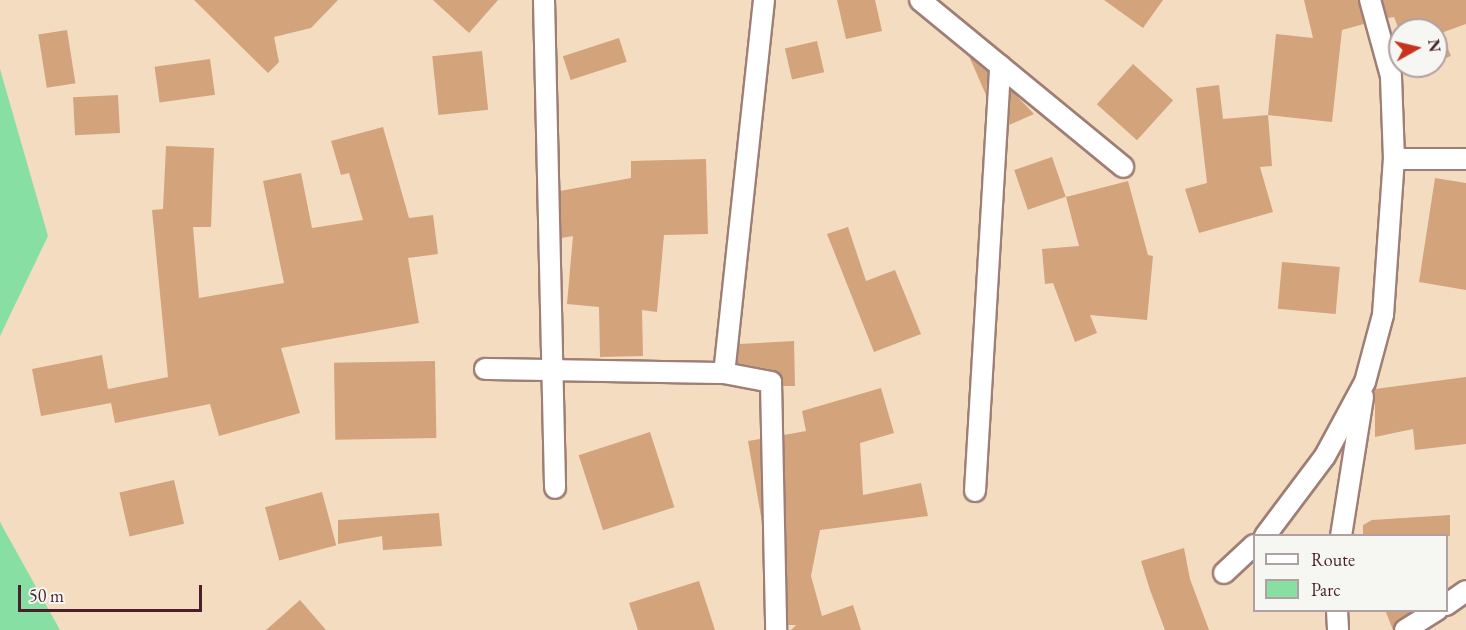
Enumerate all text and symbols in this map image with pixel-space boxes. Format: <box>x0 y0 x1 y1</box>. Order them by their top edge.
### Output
north arrow <box>1388 18 1448 78</box>
text: N <box>1423 38 1446 54</box>
legend <box>1253 534 1448 612</box>
text: Route <box>1311 548 1355 571</box>
scale bar <box>21 573 206 611</box>
text: Parc <box>1311 578 1341 601</box>
text: 50 m <box>29 584 64 607</box>

